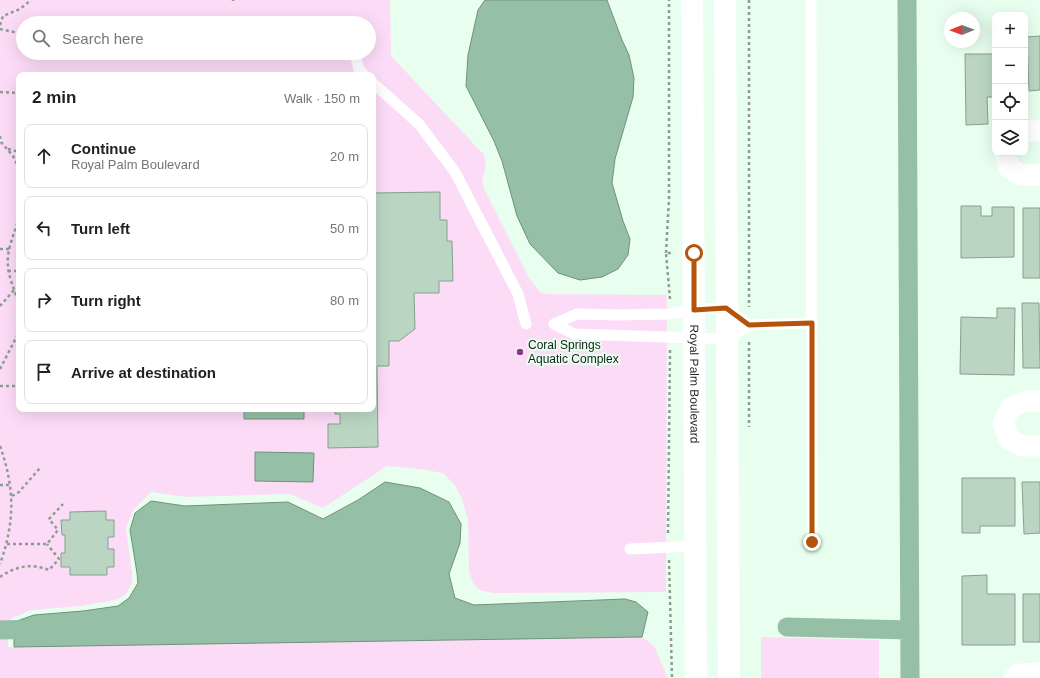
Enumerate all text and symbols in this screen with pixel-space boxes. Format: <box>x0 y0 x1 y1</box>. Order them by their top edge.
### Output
north arrow <box>944 12 980 48</box>
map controls <box>992 12 1028 156</box>
button: + <box>992 12 1028 48</box>
search box <box>16 16 376 60</box>
icon: search <box>30 27 52 49</box>
text: Search here <box>62 30 144 47</box>
button: − <box>992 48 1028 84</box>
button: locate <box>992 84 1028 120</box>
text: 2 min <box>32 88 76 107</box>
text: Walk · 150 m <box>284 91 360 106</box>
button: layers <box>992 120 1028 156</box>
text: Continue <box>71 140 136 157</box>
icon: ahead <box>33 145 55 167</box>
text: 20 m <box>330 149 359 164</box>
text: Royal Palm Boulevard <box>71 157 200 172</box>
icon: left <box>33 217 55 239</box>
text: Turn left <box>71 220 130 237</box>
text: 50 m <box>330 221 359 236</box>
route start <box>685 244 703 262</box>
icon: right <box>33 289 55 311</box>
text: Turn right <box>71 292 141 309</box>
text: 80 m <box>330 293 359 308</box>
street label: Royal Palm Boulevard <box>687 324 702 443</box>
place label: Coral Springs Aquatic Complex <box>528 338 619 366</box>
marker: Coral Springs Aquatic Complex <box>515 347 525 357</box>
icon: arrive <box>33 361 55 383</box>
text: Arrive at destination <box>71 364 216 381</box>
route end <box>803 533 821 551</box>

